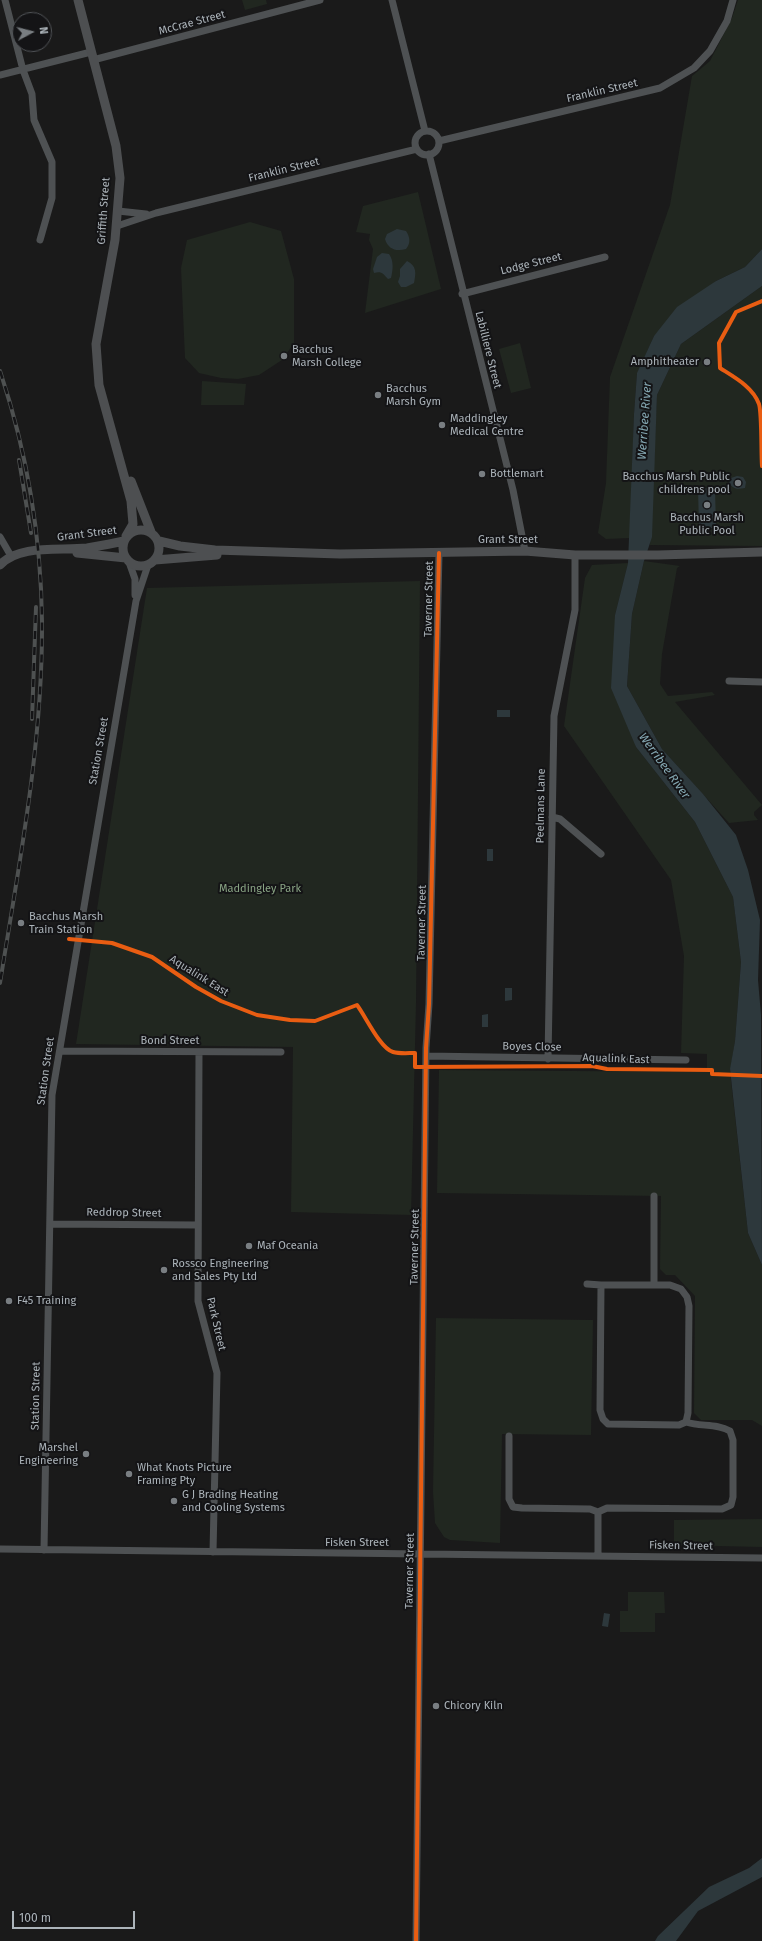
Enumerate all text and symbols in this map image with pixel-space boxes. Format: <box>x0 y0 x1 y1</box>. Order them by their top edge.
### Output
street label: McCrae Street <box>157 8 227 38</box>
north arrow <box>12 12 52 52</box>
text: N <box>37 26 50 35</box>
street label: Franklin Street <box>565 76 639 106</box>
street label: Franklin Street <box>247 155 321 185</box>
street label: Griffith Street <box>95 177 113 245</box>
street label: Lodge Street <box>499 250 563 278</box>
street label: Labilliere Street <box>472 310 504 390</box>
place label: Bacchus Marsh College <box>292 343 361 369</box>
marker: Bacchus Marsh College <box>279 351 289 361</box>
place label: Amphitheater <box>631 355 699 369</box>
marker: Amphitheater <box>702 357 712 367</box>
place label: Bacchus Marsh Gym <box>386 382 441 408</box>
water label: Werribee River <box>635 382 655 460</box>
marker: Bacchus Marsh Gym <box>373 390 383 400</box>
place label: Maddingley Medical Centre <box>450 412 524 438</box>
marker: Maddingley Medical Centre <box>437 420 447 430</box>
place label: Bottlemart <box>490 467 544 481</box>
marker: Bottlemart <box>477 469 487 479</box>
place label: Bacchus Marsh Public childrens pool <box>622 470 730 496</box>
marker: Bacchus Marsh Public childrens pool <box>733 478 743 488</box>
marker: Bacchus Marsh Public Pool <box>702 500 712 510</box>
place label: Bacchus Marsh Public Pool <box>670 511 744 537</box>
street label: Grant Street <box>56 524 118 544</box>
street label: Grant Street <box>478 533 538 547</box>
street label: Taverner Street <box>422 561 436 637</box>
street label: Station Street <box>87 716 111 786</box>
water label: Werribee River <box>635 730 693 802</box>
street label: Peelmans Lane <box>534 768 548 844</box>
park label: Maddingley Park <box>219 882 301 896</box>
street label: Taverner Street <box>415 885 429 961</box>
place label: Bacchus Marsh Train Station <box>29 910 103 936</box>
marker: Bacchus Marsh Train Station <box>16 918 26 928</box>
street label: Aqualink East <box>167 953 231 999</box>
street label: Bond Street <box>141 1034 199 1048</box>
street label: Station Street <box>35 1036 57 1106</box>
street label: Boyes Close <box>502 1040 562 1054</box>
street label: Aqualink East <box>582 1051 650 1067</box>
street label: Reddrop Street <box>86 1206 162 1220</box>
street label: Taverner Street <box>408 1209 422 1285</box>
place label: Maf Oceania <box>257 1239 318 1253</box>
marker: Maf Oceania <box>244 1241 254 1251</box>
place label: Rossco Engineering and Sales Pty Ltd <box>172 1257 268 1283</box>
marker: Rossco Engineering and Sales Pty Ltd <box>159 1265 169 1275</box>
place label: F45 Training <box>17 1294 76 1308</box>
marker: F45 Training <box>4 1296 14 1306</box>
street label: Park Street <box>203 1296 229 1352</box>
street label: Station Street <box>29 1362 43 1430</box>
place label: Marshel Engineering <box>19 1441 78 1467</box>
marker: Marshel Engineering <box>81 1449 91 1459</box>
place label: What Knots Picture Framing Pty <box>137 1461 232 1487</box>
marker: What Knots Picture Framing Pty <box>124 1469 134 1479</box>
place label: G J Brading Heating and Cooling Systems <box>182 1488 285 1514</box>
marker: G J Brading Heating and Cooling Systems <box>169 1496 179 1506</box>
street label: Taverner Street <box>403 1533 417 1609</box>
street label: Fisken Street <box>325 1536 389 1550</box>
street label: Fisken Street <box>649 1539 713 1553</box>
place label: Chicory Kiln <box>444 1699 503 1713</box>
marker: Chicory Kiln <box>431 1701 441 1711</box>
scale bar <box>14 1903 137 1929</box>
text: 100 m <box>19 1911 51 1925</box>

